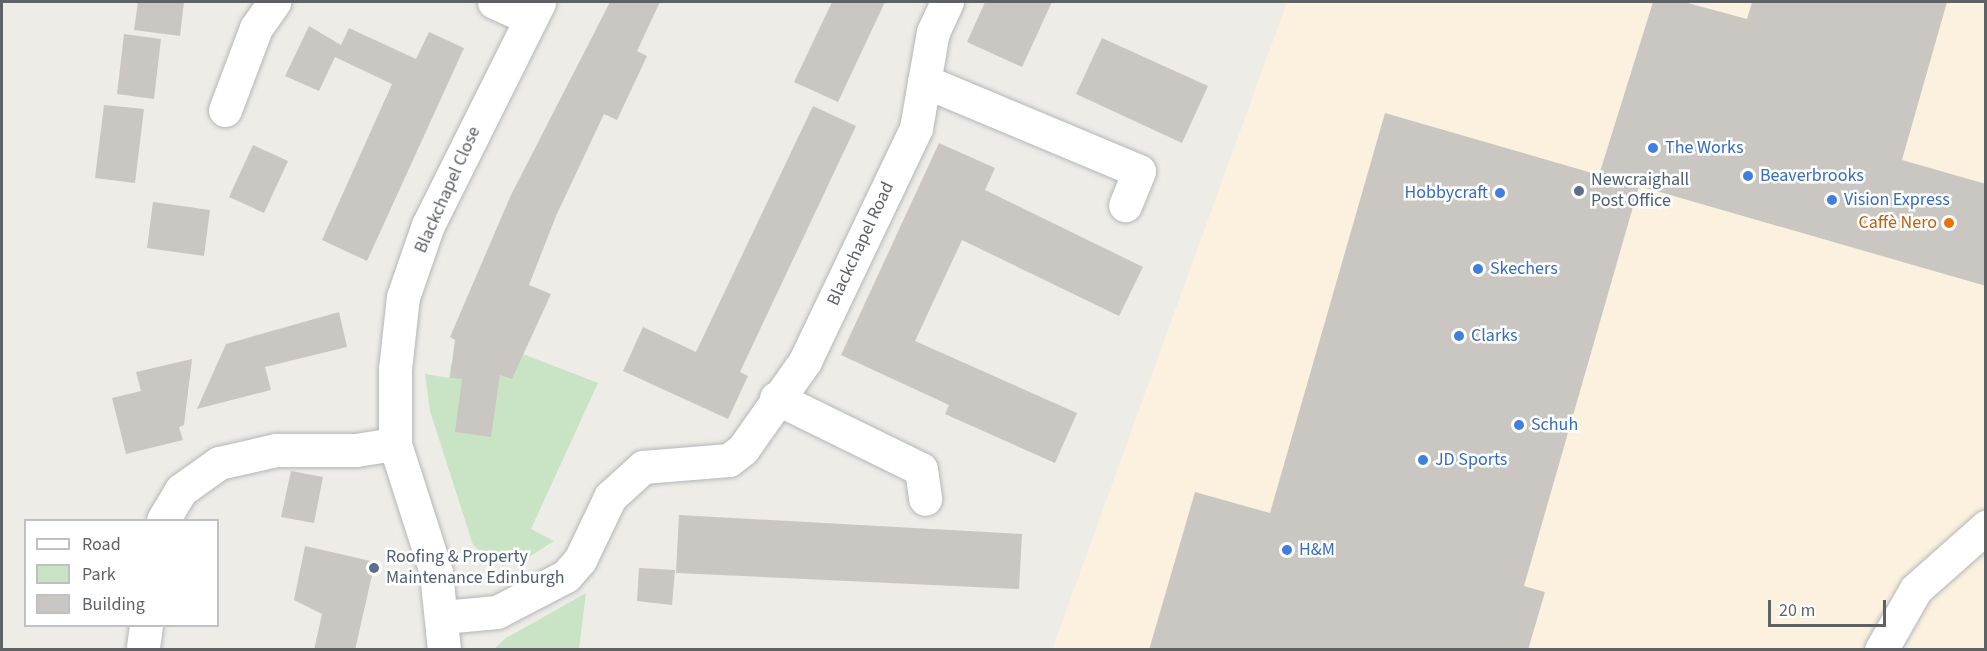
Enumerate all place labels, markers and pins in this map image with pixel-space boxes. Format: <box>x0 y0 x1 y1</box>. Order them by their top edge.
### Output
place label: The Works <box>1665 137 1744 159</box>
marker: The Works <box>1646 141 1660 155</box>
place label: Beaverbrooks <box>1760 165 1864 187</box>
marker: Beaverbrooks <box>1741 169 1755 183</box>
place label: Newcraighall Post Office <box>1591 170 1689 213</box>
place label: Hobbycraft <box>1405 182 1488 204</box>
marker: Newcraighall Post Office <box>1572 184 1586 198</box>
marker: Hobbycraft <box>1493 186 1507 200</box>
place label: Vision Express <box>1844 189 1950 211</box>
marker: Vision Express <box>1825 193 1839 207</box>
place label: Caffè Nero <box>1859 212 1937 234</box>
marker: Caffè Nero <box>1942 216 1956 230</box>
place label: Skechers <box>1490 258 1558 280</box>
marker: Skechers <box>1471 262 1485 276</box>
place label: Clarks <box>1471 325 1518 347</box>
marker: Clarks <box>1452 329 1466 343</box>
place label: Schuh <box>1531 414 1578 436</box>
marker: Schuh <box>1512 418 1526 432</box>
place label: JD Sports <box>1435 449 1507 471</box>
marker: JD Sports <box>1416 453 1430 467</box>
place label: H&M <box>1299 539 1335 561</box>
marker: H&M <box>1280 543 1294 557</box>
place label: Roofing & Property Maintenance Edinburgh <box>386 547 565 590</box>
marker: Roofing & Property Maintenance Edinburgh <box>367 561 381 575</box>

